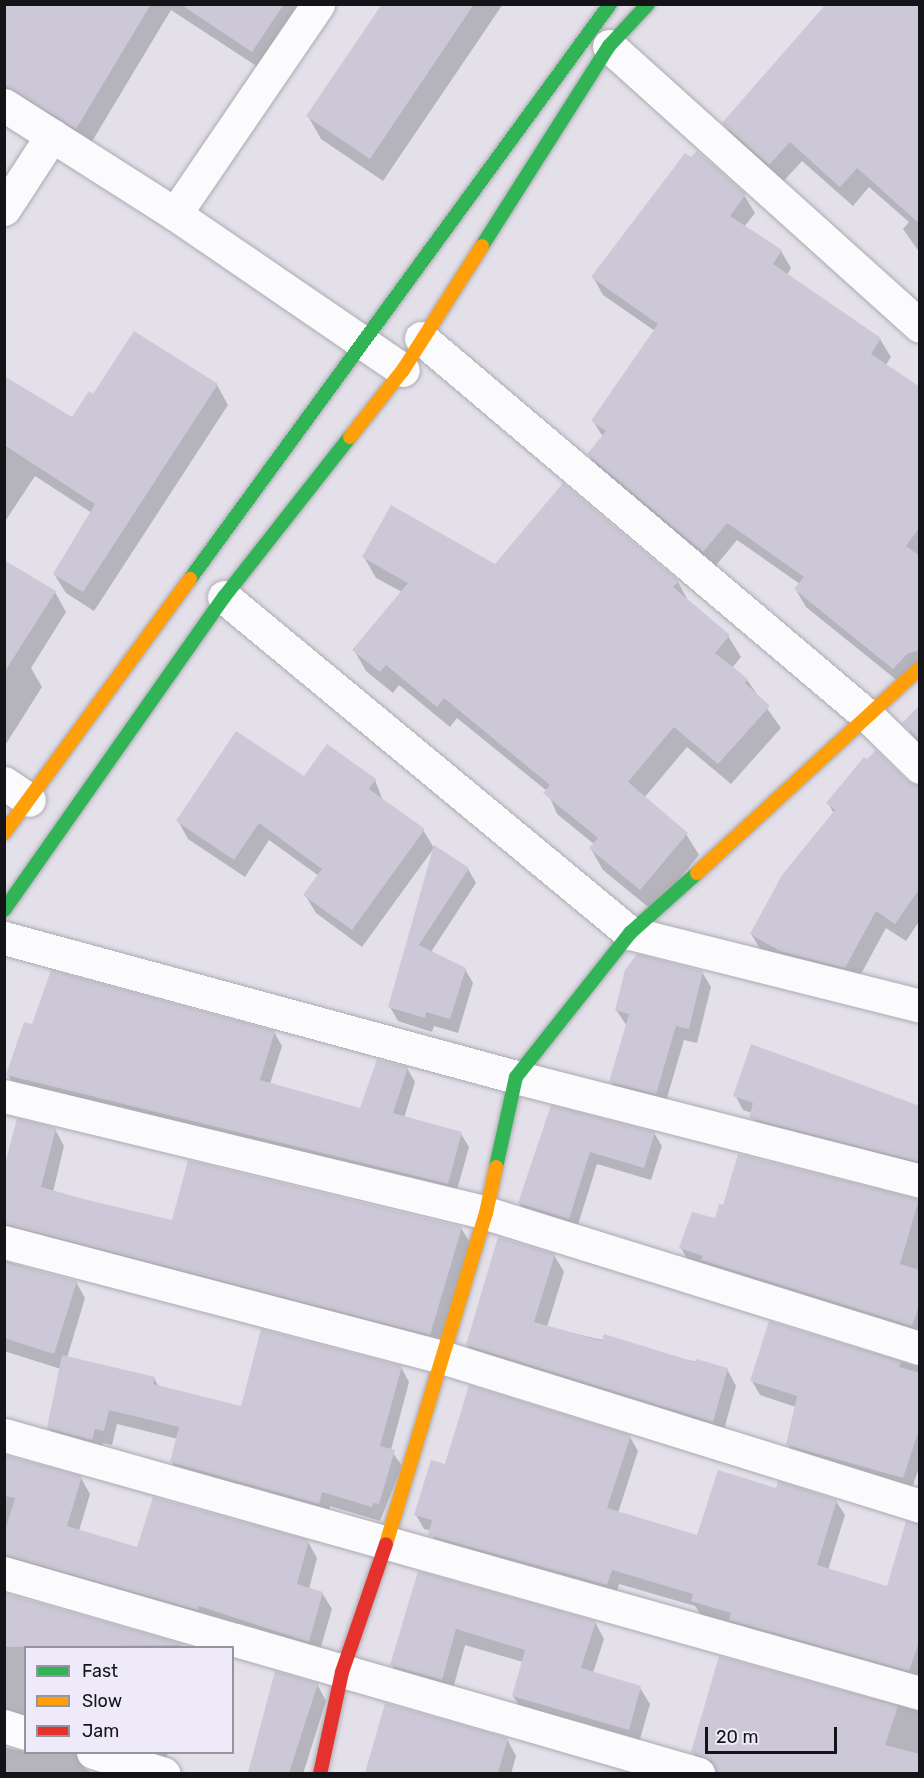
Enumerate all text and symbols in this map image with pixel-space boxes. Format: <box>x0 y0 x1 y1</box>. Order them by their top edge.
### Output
legend <box>24 1646 234 1754</box>
text: Fast <box>82 1660 118 1682</box>
text: Slow <box>82 1690 122 1712</box>
scale bar <box>708 1715 840 1753</box>
text: Jam <box>82 1720 119 1742</box>
text: 20 m <box>716 1726 758 1748</box>

